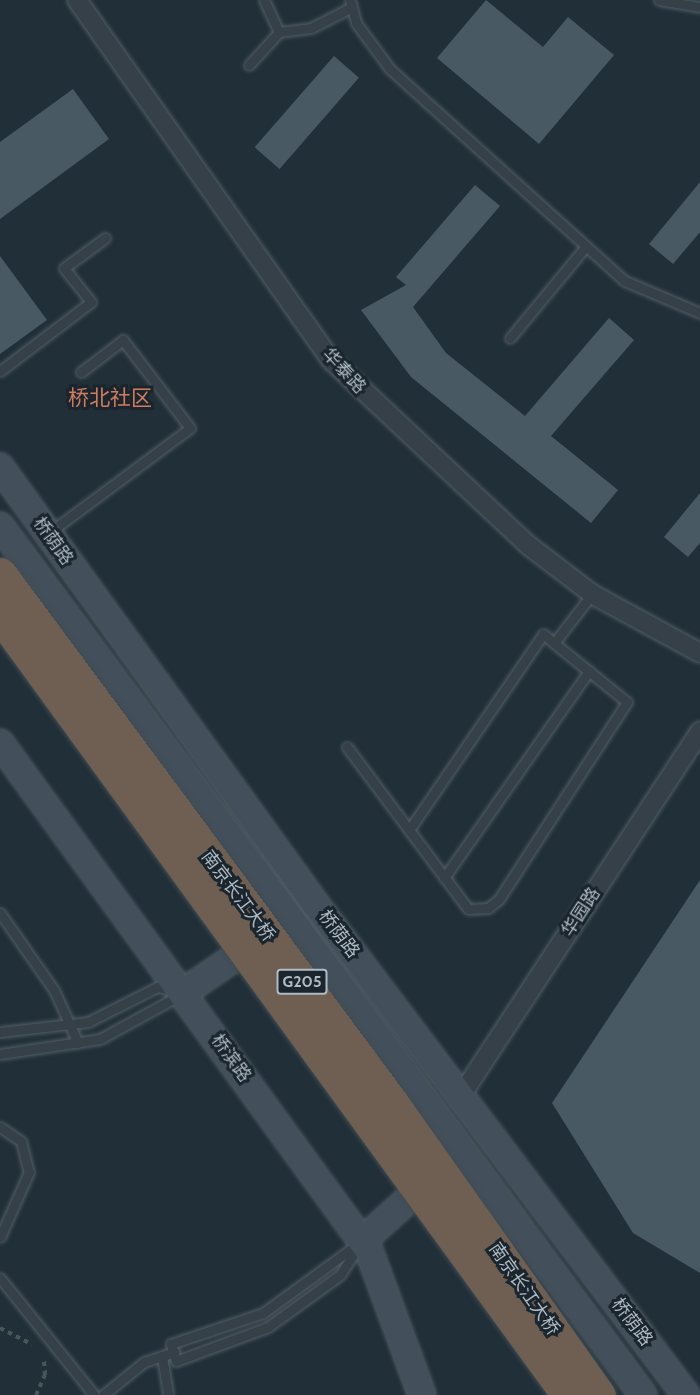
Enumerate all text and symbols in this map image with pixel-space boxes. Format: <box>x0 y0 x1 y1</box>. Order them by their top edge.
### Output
street label: 华泰路 <box>318 344 370 398</box>
district label: 桥北社区 <box>68 385 152 411</box>
street label: 桥荫路 <box>28 513 78 569</box>
street label: 南京长江大桥 <box>197 846 279 946</box>
street label: 华园路 <box>557 883 605 941</box>
street label: 桥荫路 <box>314 906 364 962</box>
road number: G205 <box>276 969 328 995</box>
street label: 桥滨路 <box>206 1030 256 1086</box>
street label: 南京长江大桥 <box>484 1239 564 1339</box>
street label: 桥荫路 <box>607 1294 657 1350</box>

